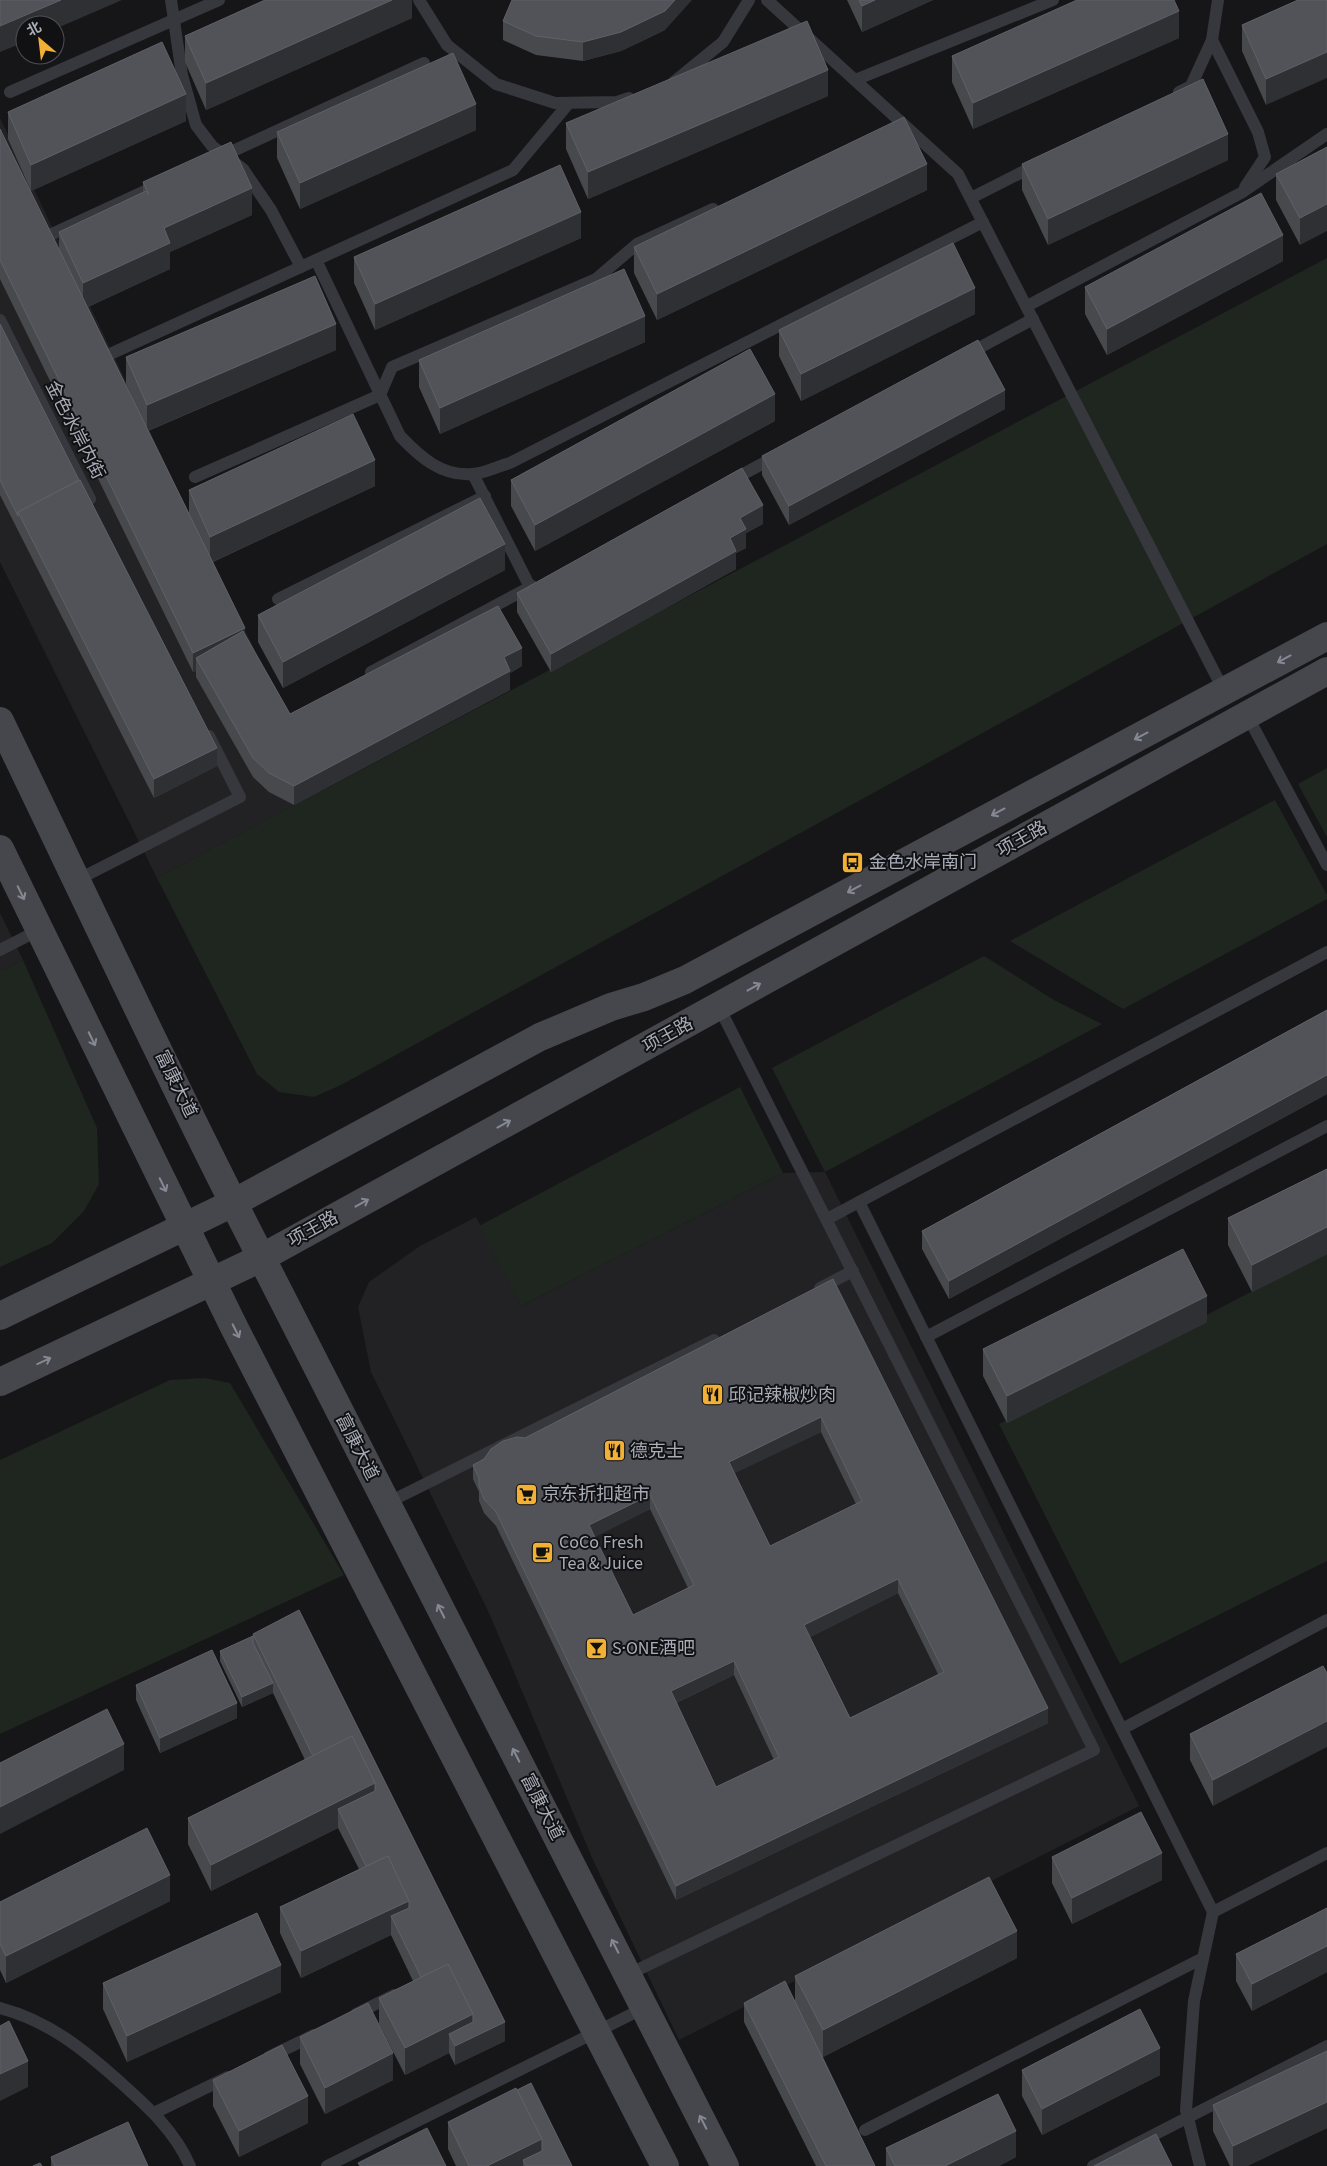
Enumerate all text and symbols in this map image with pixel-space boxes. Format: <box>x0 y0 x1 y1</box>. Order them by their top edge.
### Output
north arrow <box>15 15 65 65</box>
text: 北 <box>23 17 45 42</box>
street label: 金色水岸内街 <box>39 376 111 484</box>
one-way arrow <box>1277 655 1292 664</box>
one-way arrow <box>1134 731 1148 741</box>
one-way arrow <box>990 807 1005 817</box>
street label: 项王路 <box>992 815 1052 863</box>
bus stop icon: 金色水岸南门 <box>841 850 865 874</box>
place label: 金色水岸南门 <box>869 850 977 875</box>
one-way arrow <box>847 884 862 894</box>
one-way arrow <box>17 885 26 900</box>
one-way arrow <box>746 982 761 991</box>
street label: 项王路 <box>638 1011 698 1059</box>
one-way arrow <box>88 1031 97 1046</box>
street label: 富康大道 <box>149 1046 203 1122</box>
one-way arrow <box>496 1119 511 1129</box>
one-way arrow <box>159 1177 169 1192</box>
one-way arrow <box>354 1197 368 1207</box>
street label: 项王路 <box>283 1205 343 1253</box>
one-way arrow <box>231 1323 241 1338</box>
one-way arrow <box>36 1356 51 1365</box>
restaurant icon: 邱记辣椒炒肉 <box>700 1383 724 1407</box>
place label: 邱记辣椒炒肉 <box>728 1383 836 1408</box>
street label: 富康大道 <box>330 1409 384 1485</box>
restaurant icon: 德克士 <box>602 1439 626 1463</box>
place label: 德克士 <box>630 1439 684 1464</box>
supermarket icon: 京东折扣超市 <box>514 1482 538 1506</box>
place label: 京东折扣超市 <box>542 1482 650 1507</box>
place label: CoCo Fresh Tea & Juice <box>559 1530 644 1576</box>
cafe icon: CoCo Fresh Tea & Juice <box>531 1540 555 1564</box>
one-way arrow <box>436 1604 445 1619</box>
bar icon: S·ONE酒吧 <box>584 1636 608 1660</box>
place label: S·ONE酒吧 <box>612 1636 695 1661</box>
one-way arrow <box>511 1748 520 1763</box>
street label: 富康大道 <box>515 1769 569 1845</box>
one-way arrow <box>609 1939 619 1954</box>
one-way arrow <box>698 2115 708 2130</box>

